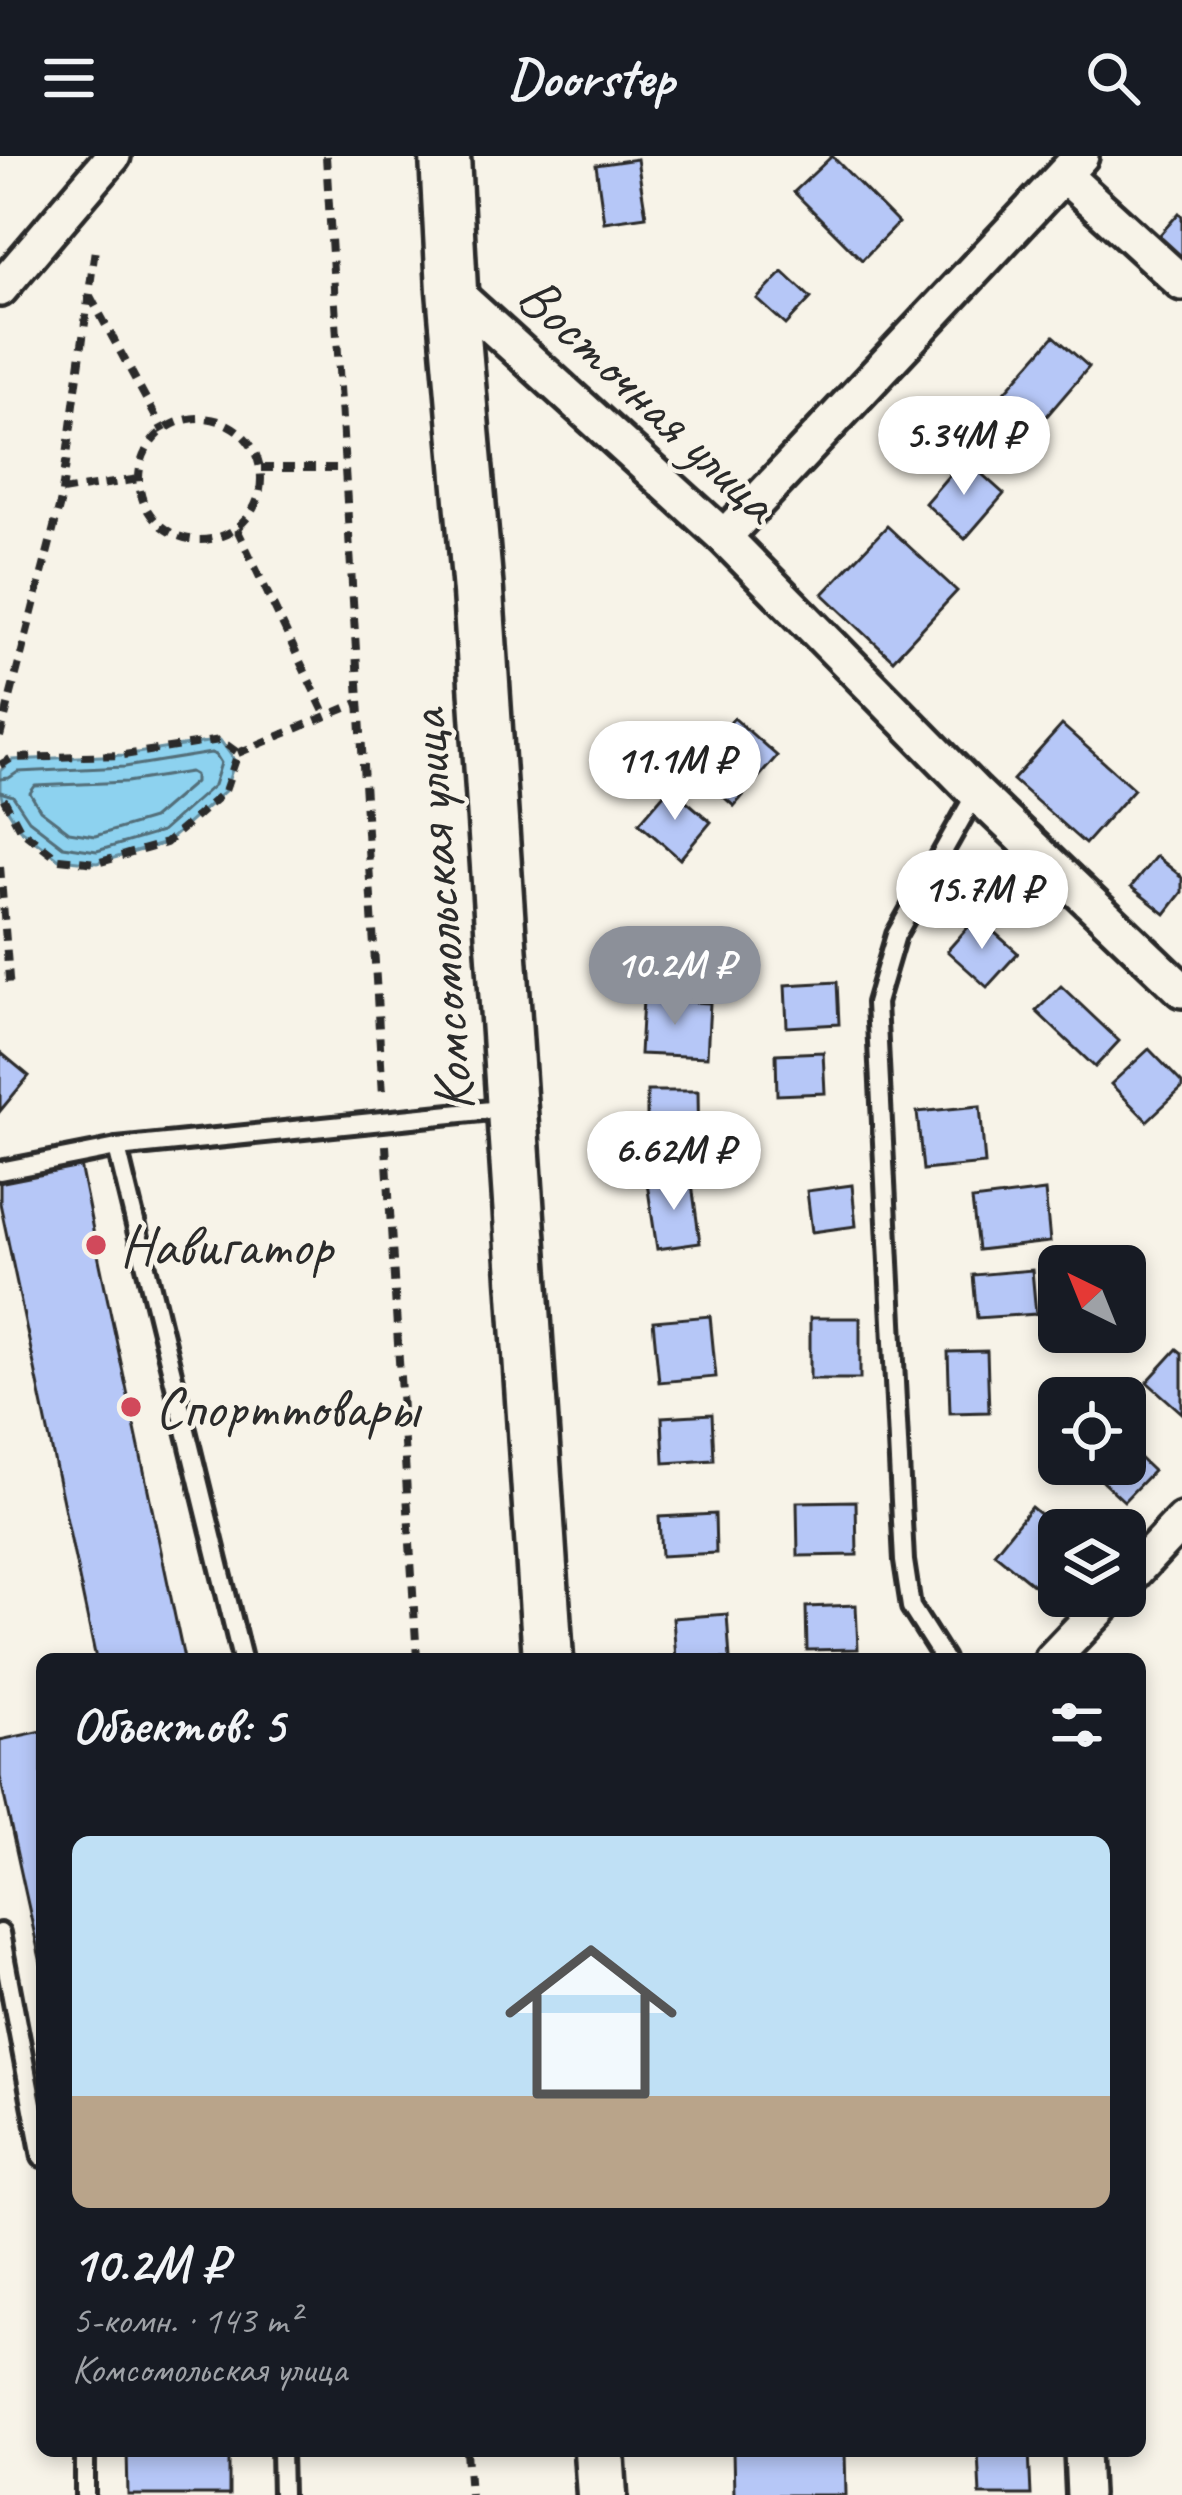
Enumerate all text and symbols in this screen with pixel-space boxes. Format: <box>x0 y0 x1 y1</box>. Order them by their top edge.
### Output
text: Doorstep <box>508 44 674 112</box>
icon: menu <box>36 45 102 111</box>
icon: search <box>1080 45 1146 111</box>
street label: Восточная улица <box>503 260 796 540</box>
pin: 5.34M ₽ <box>853 396 1075 498</box>
text: 5.34M ₽ <box>905 410 1023 459</box>
street label: Комсомольская улица <box>390 705 490 1114</box>
pin: 11.1M ₽ <box>564 721 786 823</box>
text: 11.1M ₽ <box>616 735 734 784</box>
pin: 15.7M ₽ <box>871 850 1093 952</box>
text: 15.7M ₽ <box>923 864 1041 913</box>
pin: 10.2M ₽ <box>564 926 786 1028</box>
text: 10.2M ₽ <box>616 940 734 989</box>
pin: 6.62M ₽ <box>563 1111 785 1213</box>
text: 6.62M ₽ <box>614 1125 734 1174</box>
place label: Навигатор <box>120 1210 335 1282</box>
marker: Навигатор <box>83 1232 109 1258</box>
north arrow <box>1038 1245 1146 1353</box>
map controls <box>1038 1245 1146 1617</box>
place label: Спорттовары <box>155 1372 422 1444</box>
button: locate <box>1038 1377 1146 1485</box>
marker: Спорттовары <box>118 1394 144 1420</box>
button: layers <box>1038 1509 1146 1617</box>
icon: filters <box>1044 1692 1110 1758</box>
text: Объектов: 5 <box>72 1693 284 1757</box>
icon: home <box>483 1914 699 2130</box>
text: 10.2M ₽ <box>72 2232 227 2296</box>
text: 5-комн. · 143 m² <box>72 2296 300 2345</box>
text: Комсомольская улица <box>72 2345 347 2394</box>

